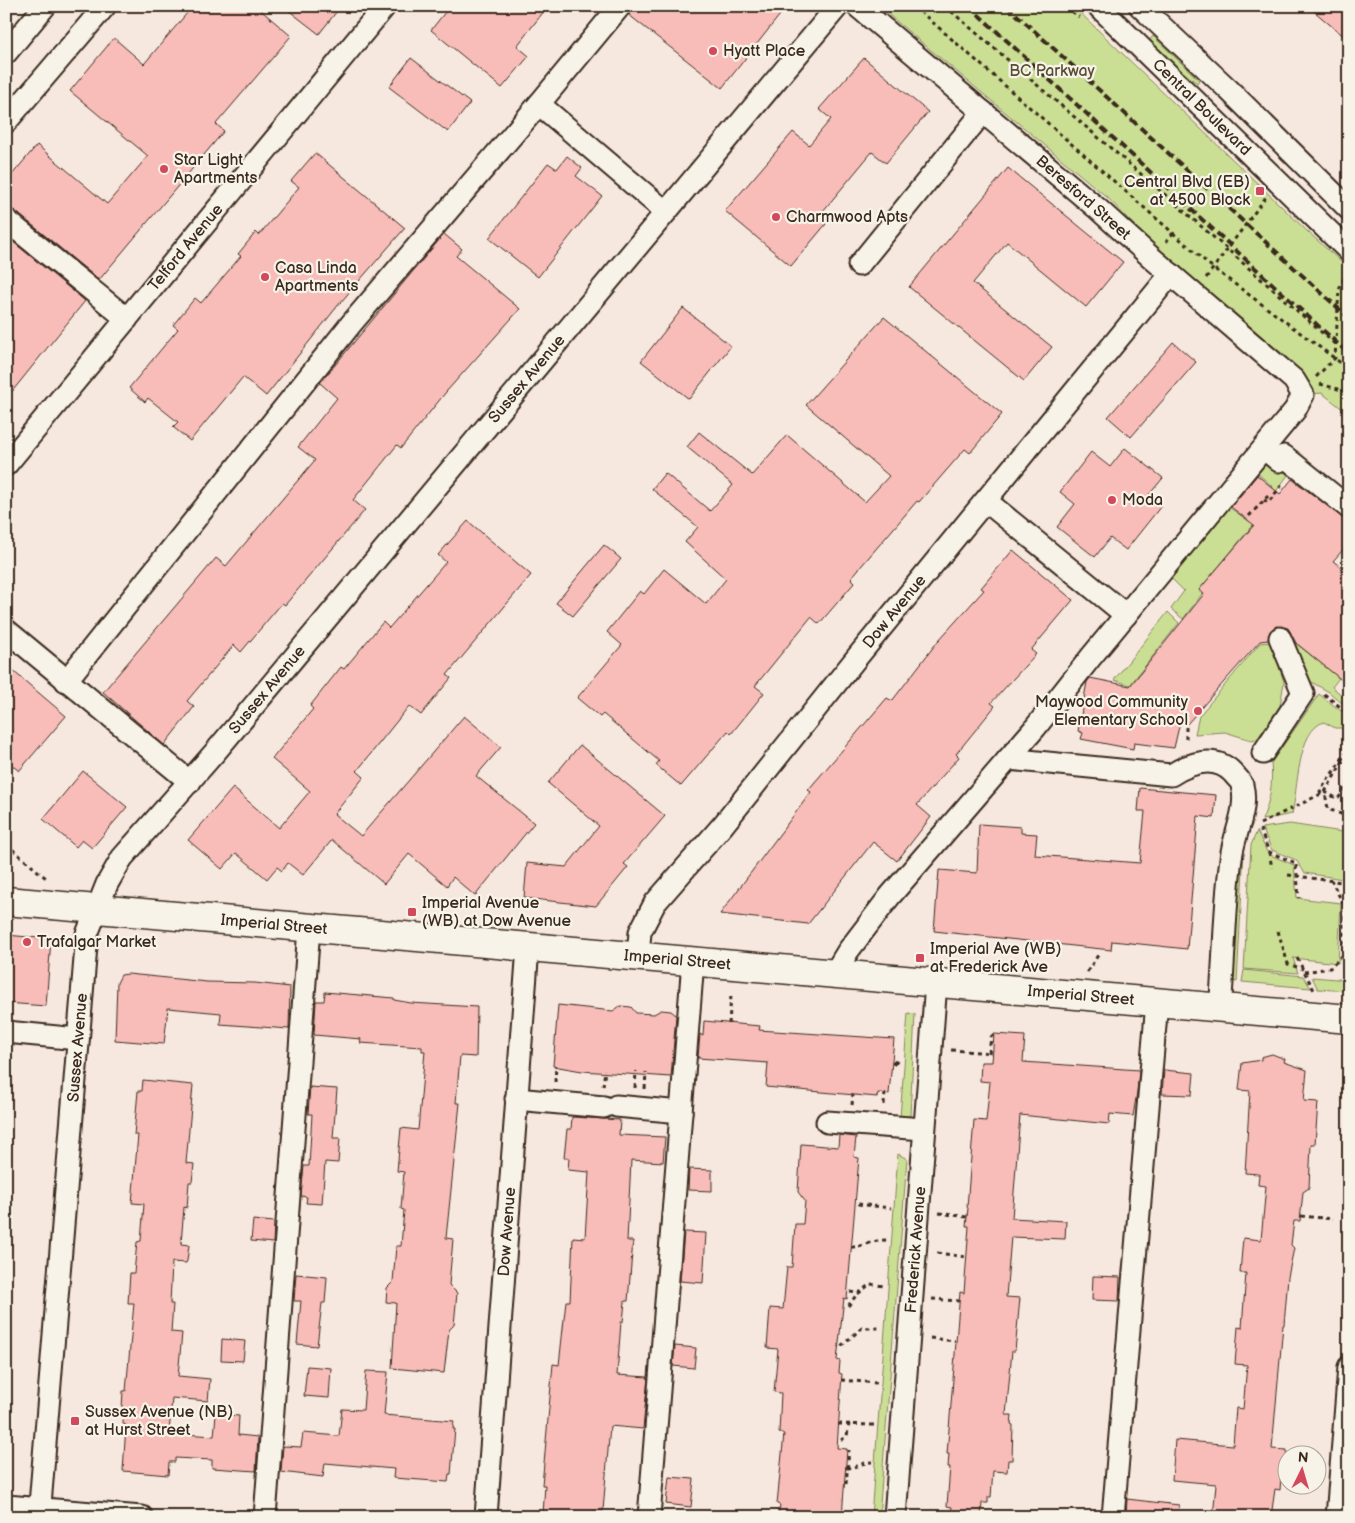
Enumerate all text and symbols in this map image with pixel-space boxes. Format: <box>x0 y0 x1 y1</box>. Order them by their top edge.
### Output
place label: Hyatt Place <box>723 42 806 61</box>
marker: Hyatt Place <box>707 45 719 57</box>
street label: Central Boulevard <box>1149 55 1255 160</box>
park label: BC Parkway <box>1009 62 1096 81</box>
place label: Star Light Apartments <box>174 151 257 188</box>
street label: Beresford Street <box>1032 152 1134 244</box>
marker: Star Light Apartments <box>158 163 170 175</box>
place label: Central Blvd (EB) at 4500 Block <box>1124 173 1250 210</box>
marker: Central Blvd (EB) at 4500 Block <box>1254 185 1266 197</box>
street label: Telford Avenue <box>144 200 227 295</box>
place label: Charmwood Apts <box>786 208 908 227</box>
marker: Charmwood Apts <box>770 211 782 223</box>
place label: Casa Linda Apartments <box>275 259 358 296</box>
marker: Casa Linda Apartments <box>259 271 271 283</box>
street label: Sussex Avenue <box>484 330 569 427</box>
place label: Moda <box>1122 491 1163 510</box>
marker: Moda <box>1106 494 1118 506</box>
street label: Dow Avenue <box>859 571 930 652</box>
street label: Sussex Avenue <box>225 641 310 738</box>
place label: Maywood Community Elementary School <box>1035 693 1189 730</box>
marker: Maywood Community Elementary School <box>1192 705 1204 717</box>
place label: Imperial Avenue (WB) at Dow Avenue <box>422 894 572 931</box>
marker: Imperial Avenue (WB) at Dow Avenue <box>406 906 418 918</box>
street label: Imperial Street <box>220 910 328 939</box>
place label: Trafalgar Market <box>37 933 156 952</box>
marker: Trafalgar Market <box>21 936 33 948</box>
place label: Imperial Ave (WB) at Frederick Ave <box>930 940 1061 977</box>
street label: Imperial Street <box>623 946 732 974</box>
marker: Imperial Ave (WB) at Frederick Ave <box>914 952 926 964</box>
street label: Imperial Street <box>1027 981 1135 1010</box>
street label: Sussex Avenue <box>64 992 92 1103</box>
street label: Frederick Avenue <box>901 1185 930 1314</box>
street label: Dow Avenue <box>494 1186 520 1277</box>
place label: Sussex Avenue (NB) at Hurst Street <box>85 1403 233 1440</box>
marker: Sussex Avenue (NB) at Hurst Street <box>69 1415 81 1427</box>
north arrow <box>1278 1446 1328 1496</box>
text: N <box>1297 1449 1309 1466</box>

